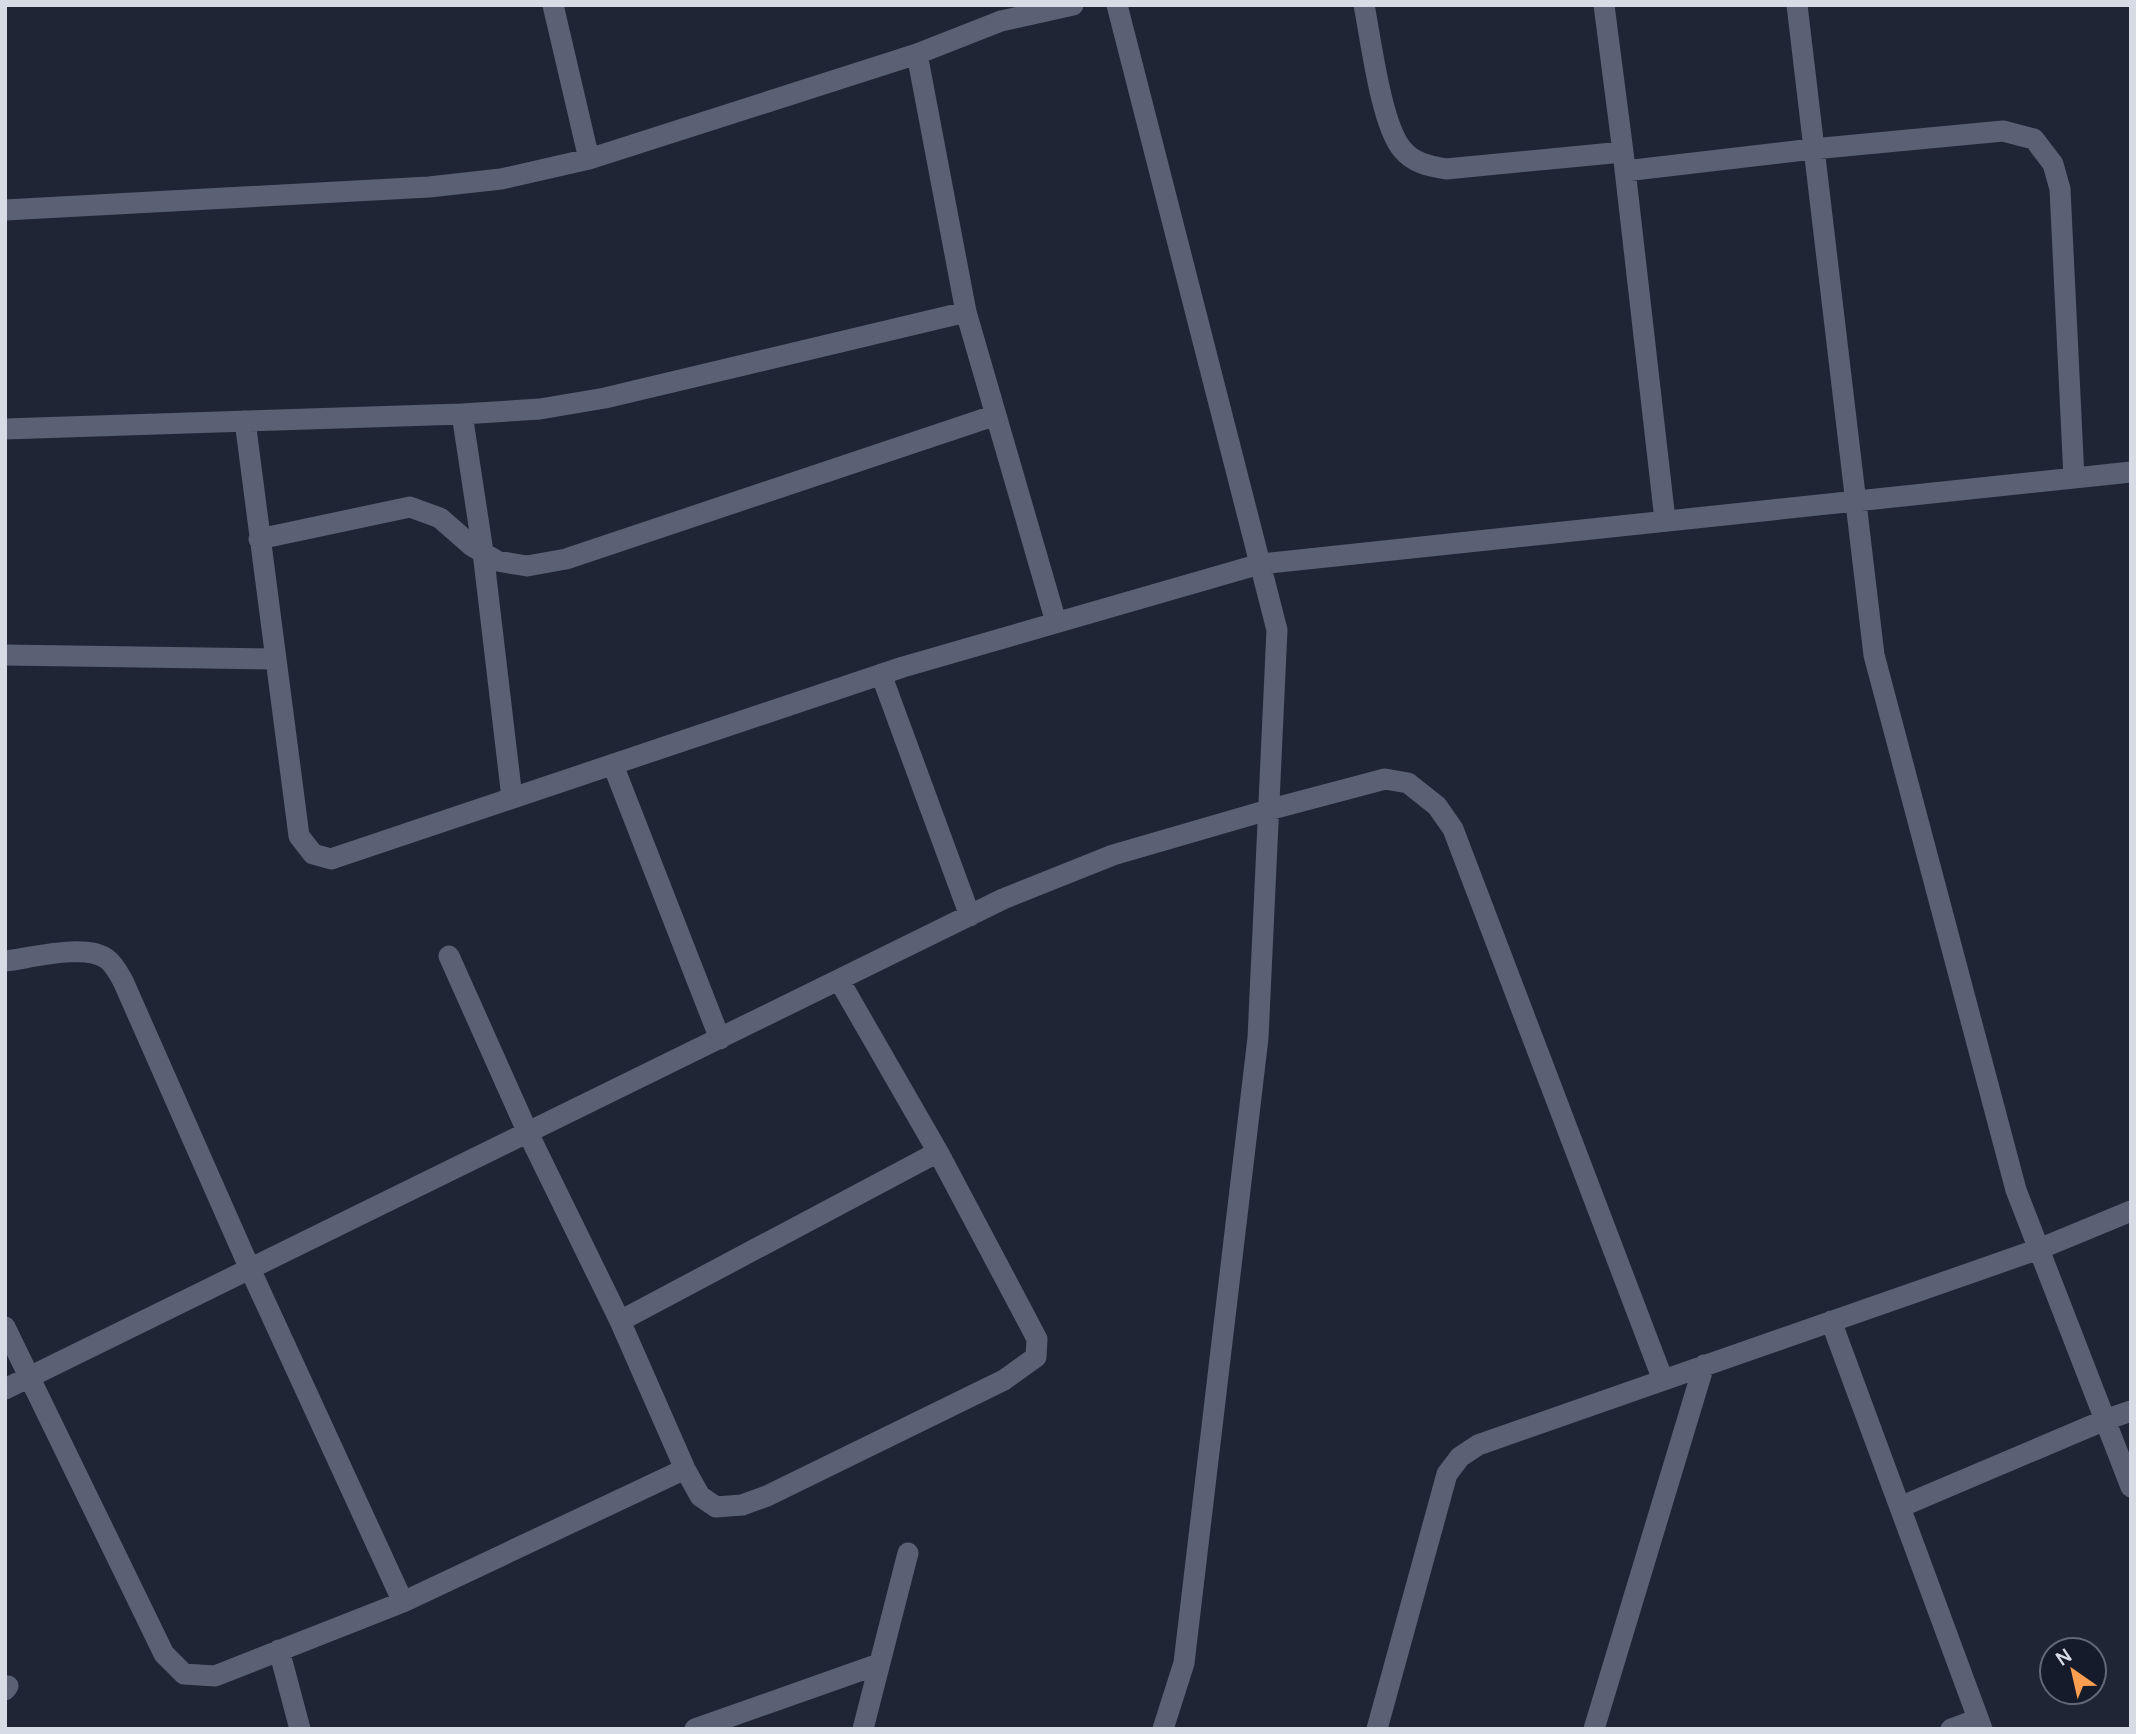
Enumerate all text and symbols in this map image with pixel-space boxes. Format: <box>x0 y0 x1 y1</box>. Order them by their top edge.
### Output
north arrow <box>2038 1636 2108 1706</box>
text: N <box>2051 1642 2076 1672</box>

